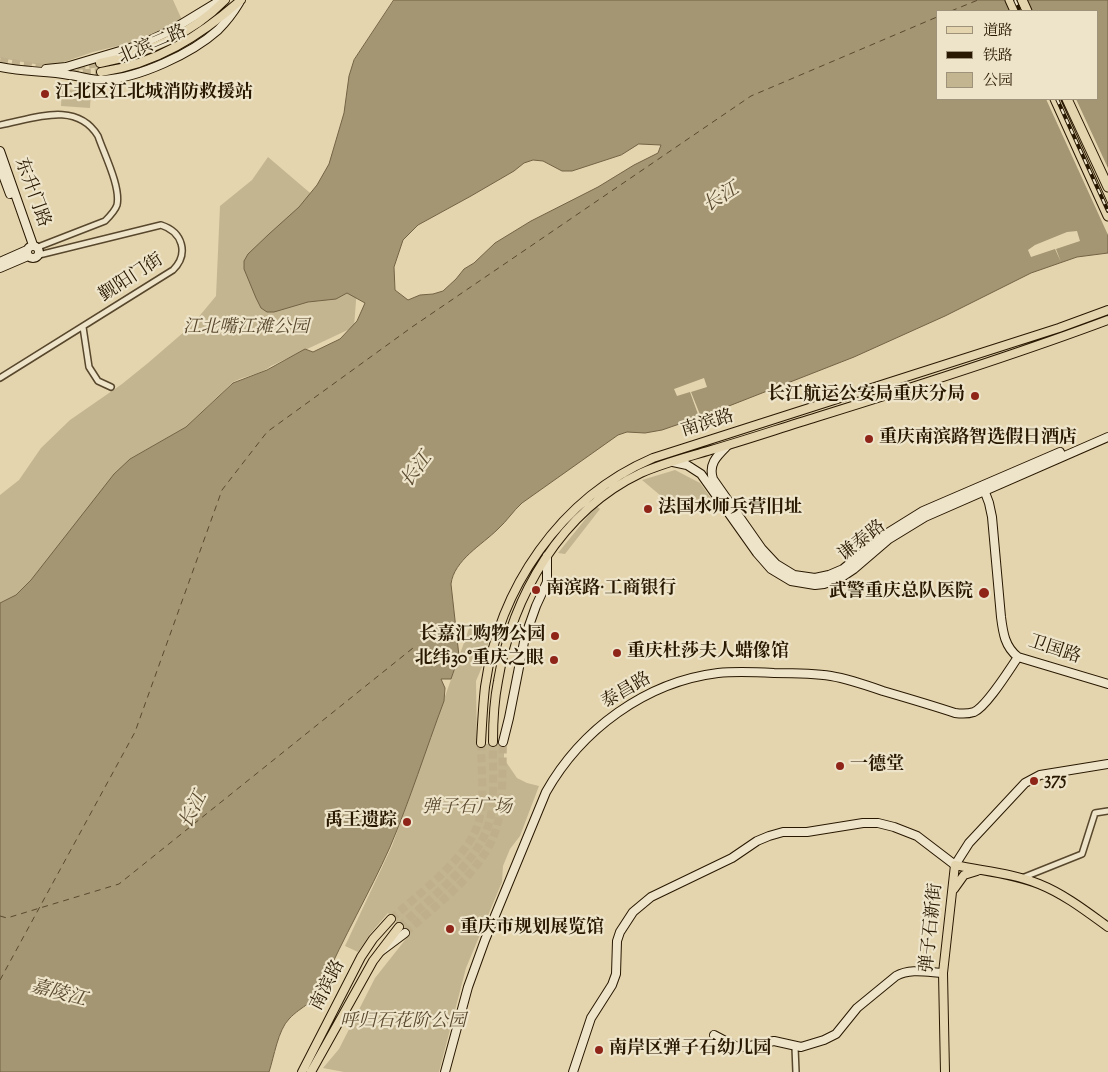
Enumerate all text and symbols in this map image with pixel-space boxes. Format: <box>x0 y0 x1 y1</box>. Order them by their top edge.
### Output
legend <box>936 10 1098 100</box>
text: 道路 <box>983 21 1013 42</box>
street label: 北滨二路 <box>116 22 190 70</box>
text: 铁路 <box>983 46 1013 67</box>
text: 公园 <box>983 71 1013 92</box>
place label: 江北区江北城消防救援站 <box>55 83 253 105</box>
marker: 江北区江北城消防救援站 <box>39 88 51 100</box>
street label: 东升门路 <box>9 155 53 231</box>
water label: 长江 <box>700 179 744 219</box>
street label: 觐阳门街 <box>96 250 168 308</box>
park label: 江北嘴江滩公园 <box>183 318 309 340</box>
place label: 长江航运公安局重庆分局 <box>767 385 965 407</box>
marker: 长江航运公安局重庆分局 <box>969 390 981 402</box>
street label: 南滨路 <box>679 407 737 443</box>
place label: 重庆南滨路智选假日酒店 <box>879 428 1077 450</box>
marker: 重庆南滨路智选假日酒店 <box>863 433 875 445</box>
water label: 长江 <box>397 449 439 493</box>
place label: 法国水师兵营旧址 <box>658 498 802 520</box>
marker: 法国水师兵营旧址 <box>642 503 654 515</box>
street label: 谦泰路 <box>835 517 891 567</box>
place label: 南滨路·工商银行 <box>546 579 677 601</box>
place label: 武警重庆总队医院 <box>829 582 973 604</box>
marker: 南滨路·工商银行 <box>530 584 542 596</box>
marker: 武警重庆总队医院 <box>977 586 991 600</box>
place label: 长嘉汇购物公园 <box>419 625 545 647</box>
marker: 长嘉汇购物公园 <box>549 630 561 642</box>
street label: 卫国路 <box>1025 632 1083 670</box>
place label: 重庆杜莎夫人蜡像馆 <box>627 642 789 664</box>
marker: 重庆杜莎夫人蜡像馆 <box>611 647 623 659</box>
place label: 北纬30°重庆之眼 <box>415 649 544 671</box>
marker: 北纬30°重庆之眼 <box>548 654 560 666</box>
street label: 泰昌路 <box>598 669 656 715</box>
place label: 一德堂 <box>850 755 904 777</box>
marker: 一德堂 <box>834 760 846 772</box>
place label: 375 <box>1044 770 1066 792</box>
marker: 375 <box>1028 775 1040 787</box>
water label: 长江 <box>176 789 214 833</box>
park label: 弹子石广场 <box>422 798 512 820</box>
place label: 禹王遗踪 <box>325 811 397 833</box>
marker: 禹王遗踪 <box>401 816 413 828</box>
street label: 弹子石新街 <box>918 882 948 974</box>
place label: 重庆市规划展览馆 <box>460 918 604 940</box>
marker: 重庆市规划展览馆 <box>444 923 456 935</box>
street label: 南滨路 <box>307 957 351 1015</box>
water label: 嘉陵江 <box>28 977 88 1013</box>
park label: 呼归石花阶公园 <box>340 1012 466 1034</box>
place label: 南岸区弹子石幼儿园 <box>609 1039 771 1061</box>
marker: 南岸区弹子石幼儿园 <box>593 1044 605 1056</box>

